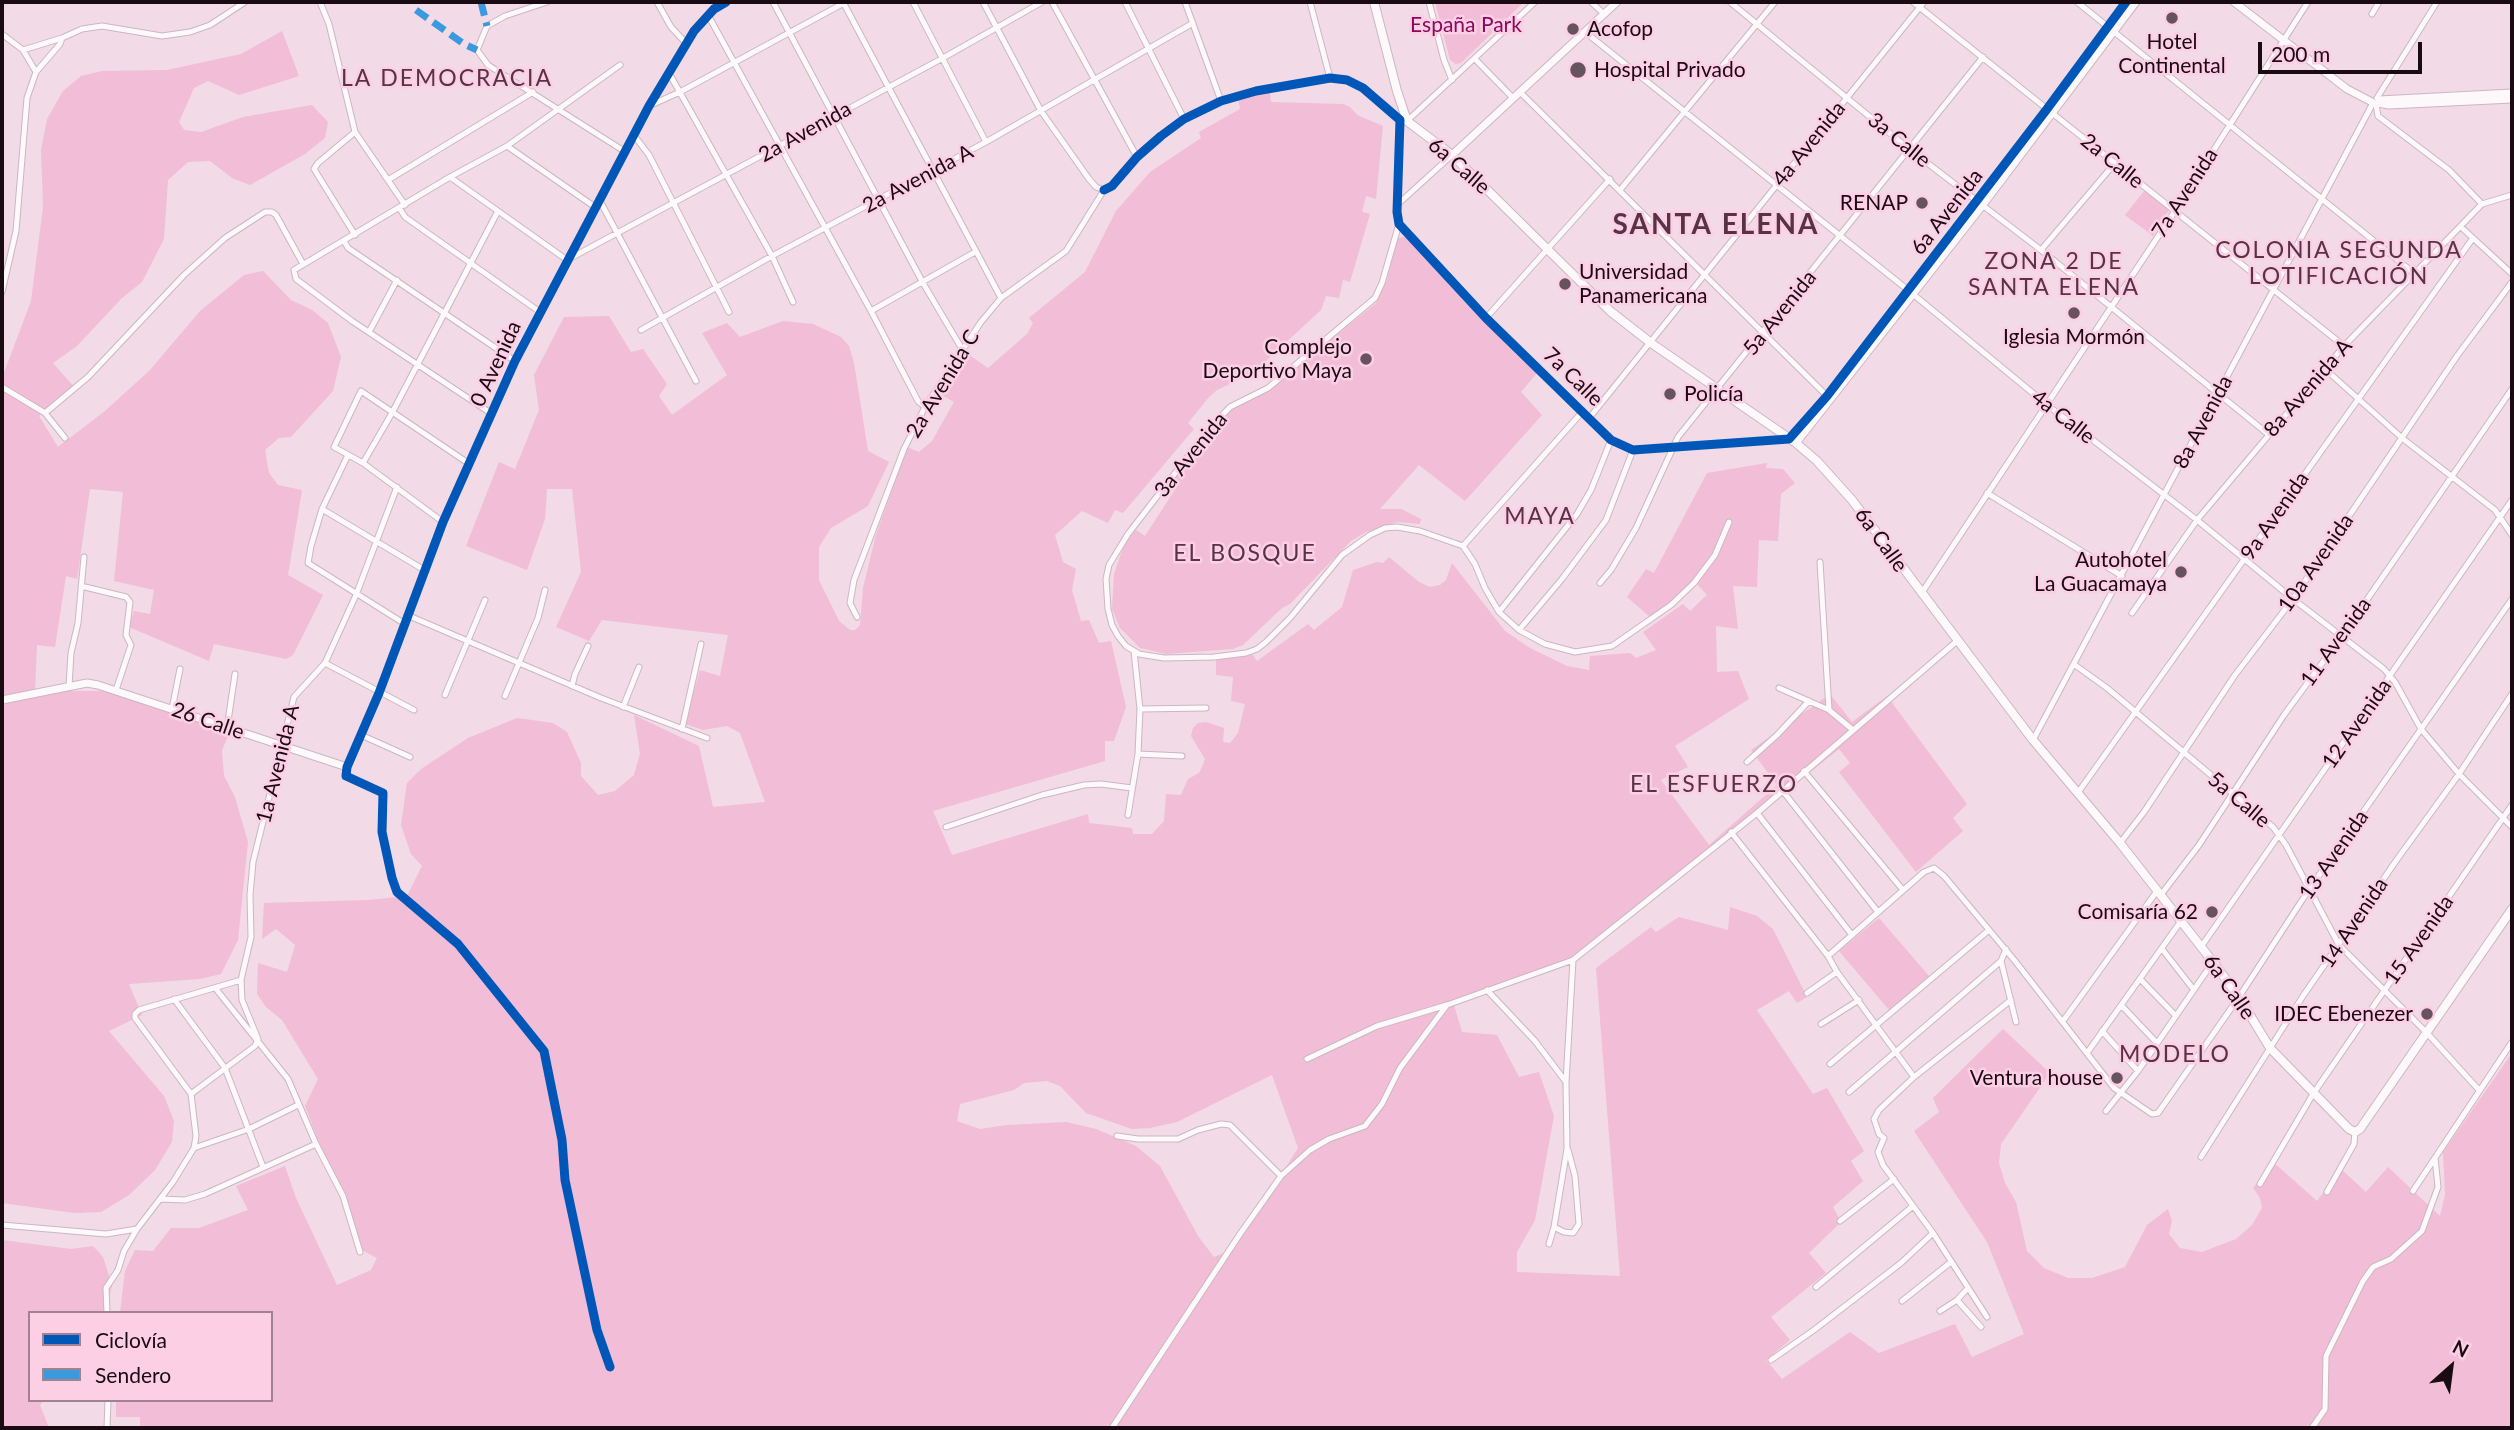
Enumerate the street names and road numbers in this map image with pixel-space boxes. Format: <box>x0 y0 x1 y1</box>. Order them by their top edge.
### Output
street label: 2a Avenida <box>754 96 856 168</box>
street label: 4a Avenida <box>1767 96 1851 192</box>
street label: 3a Calle <box>1863 107 1935 173</box>
street label: 2a Calle <box>2076 128 2148 194</box>
street label: 6a Calle <box>1423 132 1495 200</box>
street label: 2a Avenida A <box>858 139 978 219</box>
street label: 7a Avenida <box>2147 143 2223 243</box>
street label: 6a Avenida <box>1906 164 1988 260</box>
street label: 5a Avenida <box>1738 265 1822 361</box>
street label: 0 Avenida <box>465 317 527 411</box>
street label: 2a Avenida C <box>901 325 985 443</box>
street label: 8a Avenida A <box>2259 334 2357 442</box>
street label: 7a Calle <box>1538 342 1608 412</box>
street label: 8a Avenida <box>2168 371 2238 473</box>
street label: 4a Calle <box>2026 384 2100 450</box>
street label: 3a Avenida <box>1149 407 1233 503</box>
street label: 9a Avenida <box>2235 467 2315 565</box>
street label: 6a Calle <box>1849 503 1913 577</box>
street label: 10a Avenida <box>2273 509 2359 617</box>
street label: 11 Avenida <box>2295 593 2377 691</box>
street label: 12 Avenida <box>2317 674 2397 774</box>
street label: 26 Calle <box>168 697 248 745</box>
street label: 1a Avenida A <box>251 702 305 826</box>
street label: 5a Calle <box>2203 767 2275 833</box>
street label: 13 Avenida <box>2294 805 2374 905</box>
street label: 14 Avenida <box>2315 873 2393 973</box>
street label: 15 Avenida <box>2379 890 2459 990</box>
street label: 6a Calle <box>2198 950 2260 1024</box>

